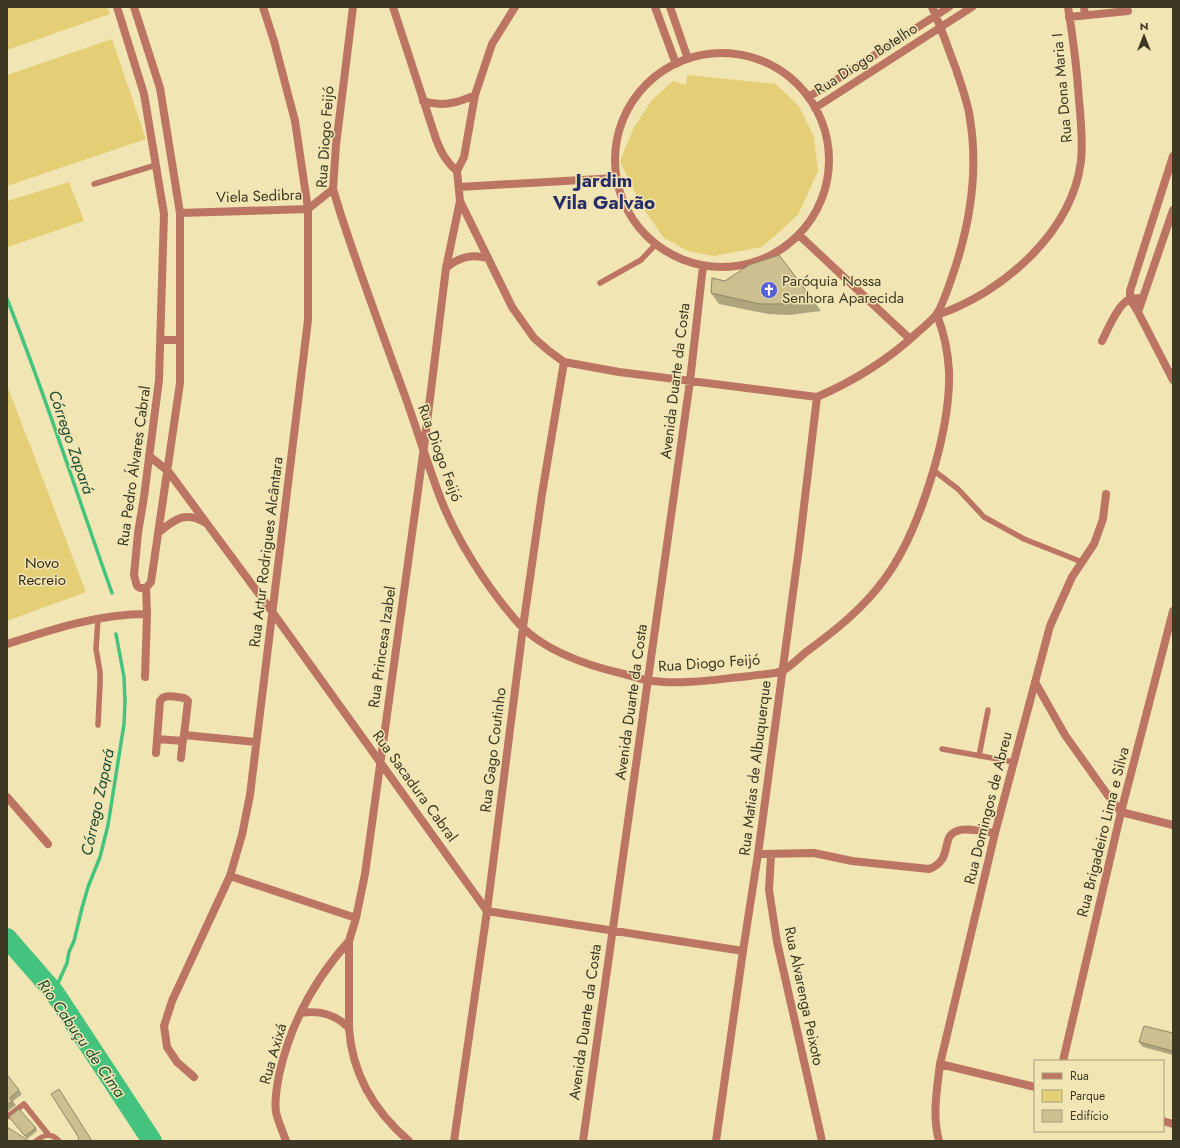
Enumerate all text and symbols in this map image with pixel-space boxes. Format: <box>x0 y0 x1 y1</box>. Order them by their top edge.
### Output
north arrow <box>1124 16 1164 56</box>
street label: Rua Diogo Botelho <box>810 17 922 101</box>
text: N <box>1140 18 1148 34</box>
street label: Rua Dona Maria I <box>1046 32 1078 144</box>
street label: Rua Diogo Feijó <box>310 85 340 189</box>
district label: Jardim Vila Galvão <box>552 167 655 216</box>
street label: Viela Sedibra <box>216 184 302 208</box>
place label: Paróquia Nossa Senhora Aparecida <box>782 270 904 309</box>
church icon: Paróquia Nossa Senhora Aparecida <box>759 280 779 300</box>
street label: Avenida Duarte da Costa <box>655 302 695 460</box>
street label: Rua Pedro Álvares Cabral <box>112 384 156 548</box>
water label: Córrego Zapará <box>43 387 100 498</box>
street label: Rua Diogo Feijó <box>412 401 468 505</box>
street label: Rua Artur Rodrigues Alcântara <box>243 455 289 649</box>
park label: Novo Recreio <box>18 552 66 591</box>
street label: Rua Princesa Izabel <box>363 585 401 709</box>
street label: Avenida Duarte da Costa <box>609 623 653 781</box>
street label: Rua Diogo Feijó <box>657 648 761 678</box>
street label: Rua Matias de Albuquerque <box>733 679 777 857</box>
street label: Rua Gago Coutinho <box>474 686 512 814</box>
street label: Rua Sacadura Cabral <box>367 726 463 846</box>
street label: Rua Domingos de Abreu <box>958 729 1018 887</box>
street label: Rua Brigadeiro Lima e Silva <box>1071 745 1135 919</box>
water label: Córrego Zapará <box>75 746 120 858</box>
street label: Rua Alvarenga Peixoto <box>779 925 829 1067</box>
street label: Avenida Duarte da Costa <box>563 943 607 1101</box>
water label: Rio Cabuçu de Cima <box>32 974 131 1102</box>
street label: Rua Axixá <box>254 1021 292 1087</box>
legend <box>1034 1060 1164 1132</box>
text: Rua <box>1070 1067 1089 1085</box>
text: Parque <box>1070 1087 1105 1105</box>
text: Edifício <box>1070 1107 1109 1125</box>

